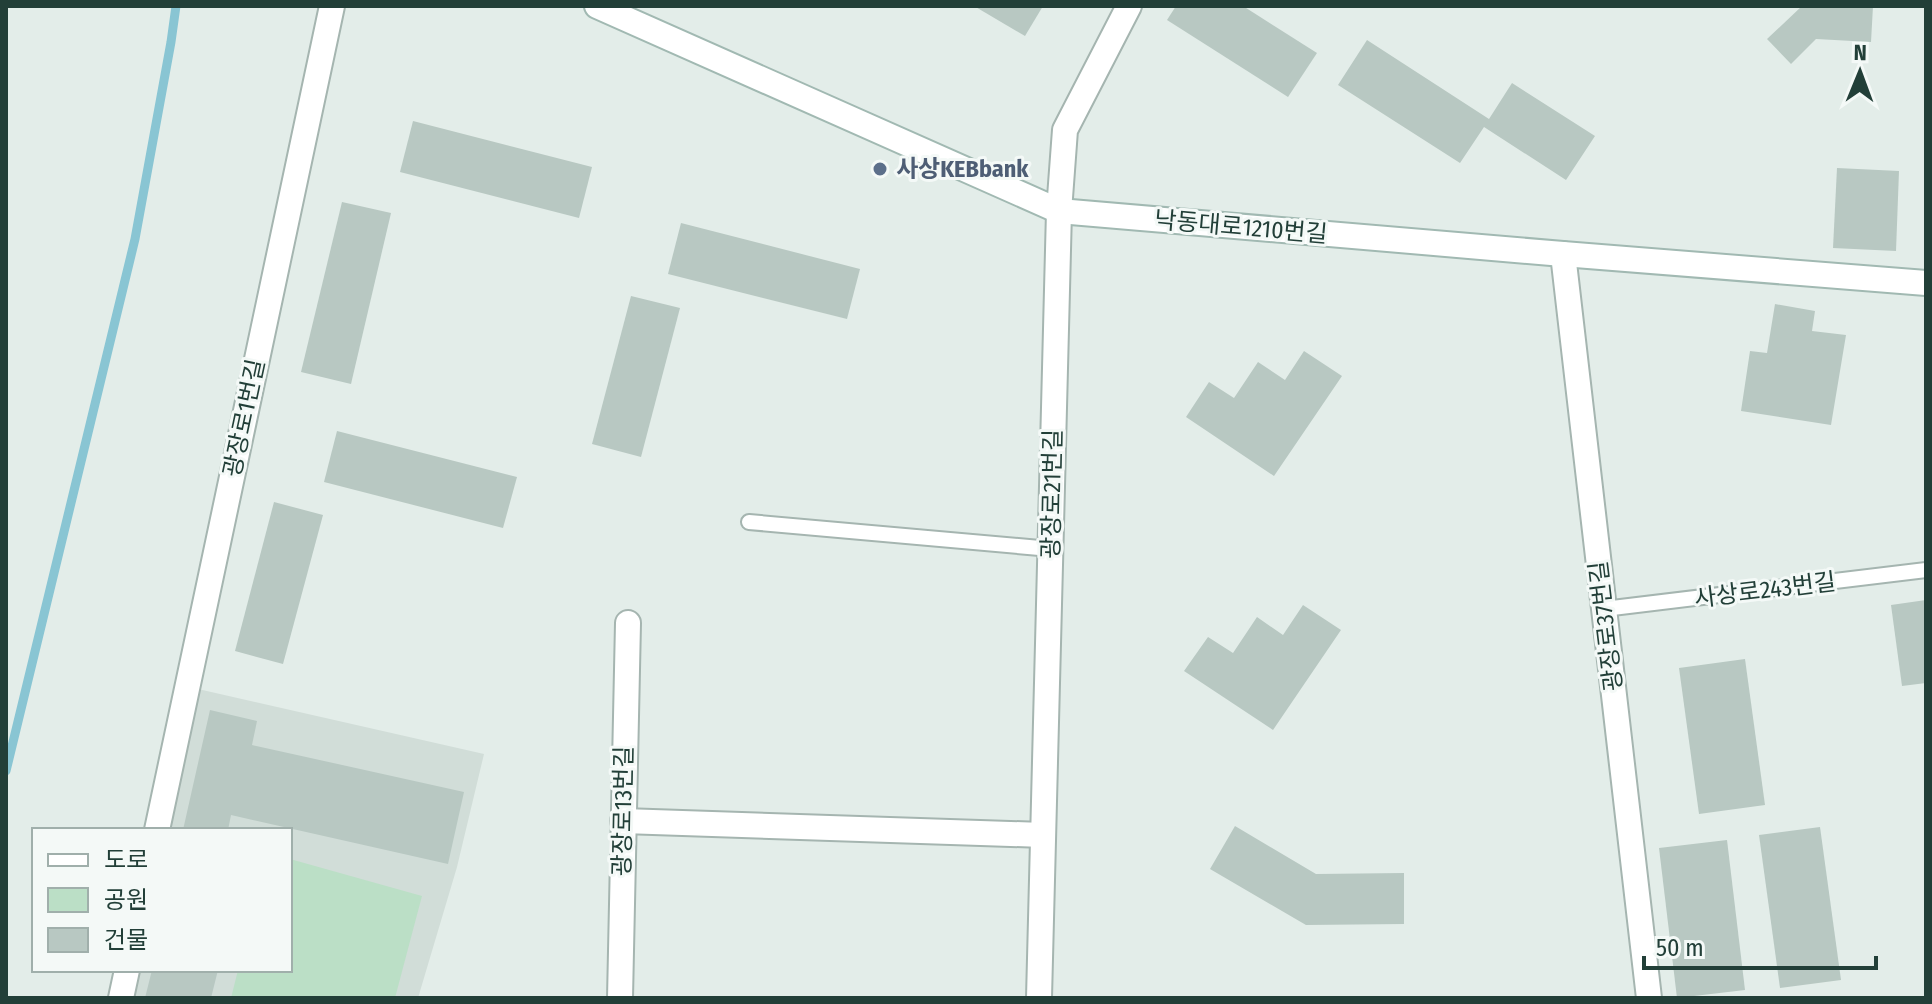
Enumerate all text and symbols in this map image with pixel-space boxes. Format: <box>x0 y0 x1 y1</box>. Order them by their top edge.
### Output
north arrow <box>1820 32 1900 112</box>
text: N <box>1854 39 1867 66</box>
place label: 사상KEBbank <box>896 155 1029 183</box>
marker: 사상KEBbank <box>871 160 889 178</box>
street label: 낙동대로1210번길 <box>1153 205 1329 249</box>
street label: 광장로1번길 <box>218 357 270 479</box>
street label: 광장로21번길 <box>1037 429 1067 559</box>
street label: 광장로37번길 <box>1584 559 1628 693</box>
street label: 사상로243번길 <box>1693 567 1837 613</box>
street label: 광장로13번길 <box>608 745 638 877</box>
legend <box>32 828 292 972</box>
text: 도로 <box>104 846 148 874</box>
text: 공원 <box>104 886 148 914</box>
scale bar <box>1644 920 1876 970</box>
text: 건물 <box>104 926 148 954</box>
text: 50 m <box>1656 934 1704 962</box>

